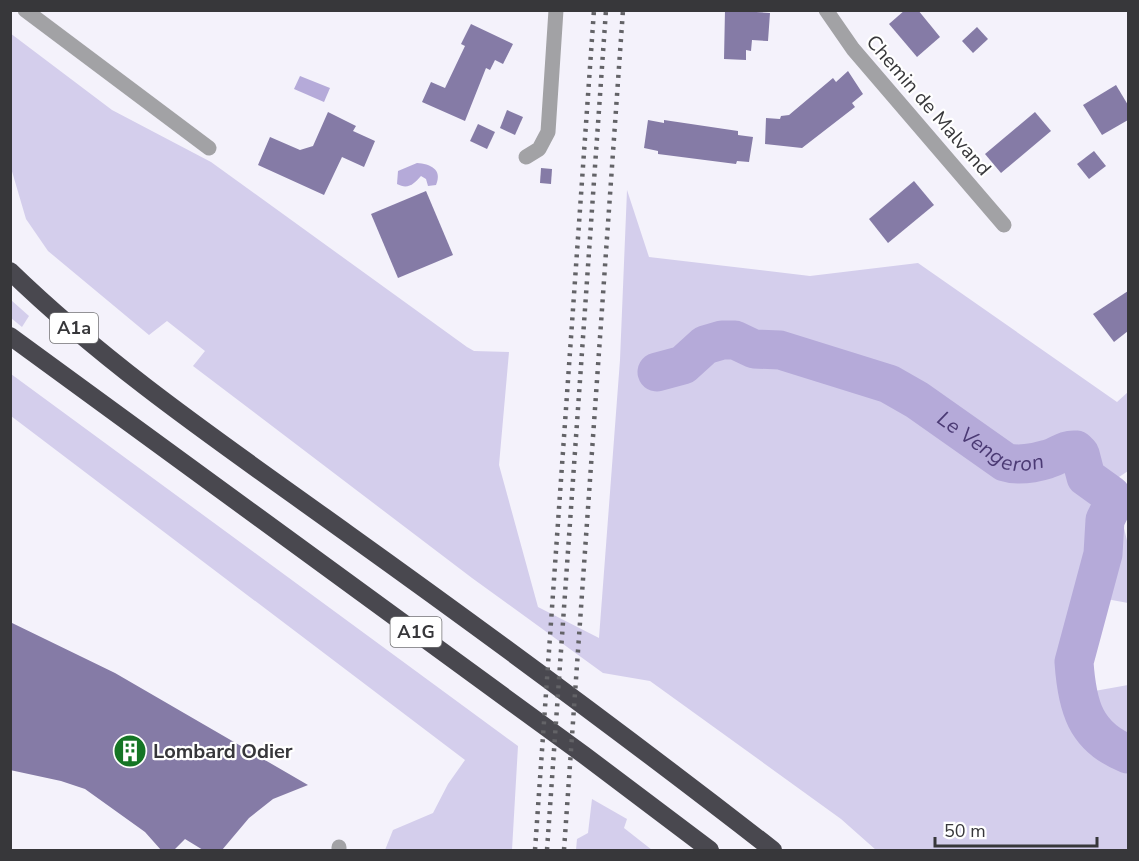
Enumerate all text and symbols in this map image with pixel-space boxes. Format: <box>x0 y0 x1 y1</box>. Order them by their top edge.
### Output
street label: Chemin de Malvand <box>860 29 997 181</box>
road number: A1a <box>50 313 98 343</box>
water label: Le Vengeron <box>932 405 1046 478</box>
road number: A1G <box>390 617 442 647</box>
building icon: Lombard Odier <box>112 733 148 769</box>
place label: Lombard Odier <box>153 738 293 765</box>
scale bar <box>935 810 1097 848</box>
text: 50 m <box>944 819 986 843</box>

